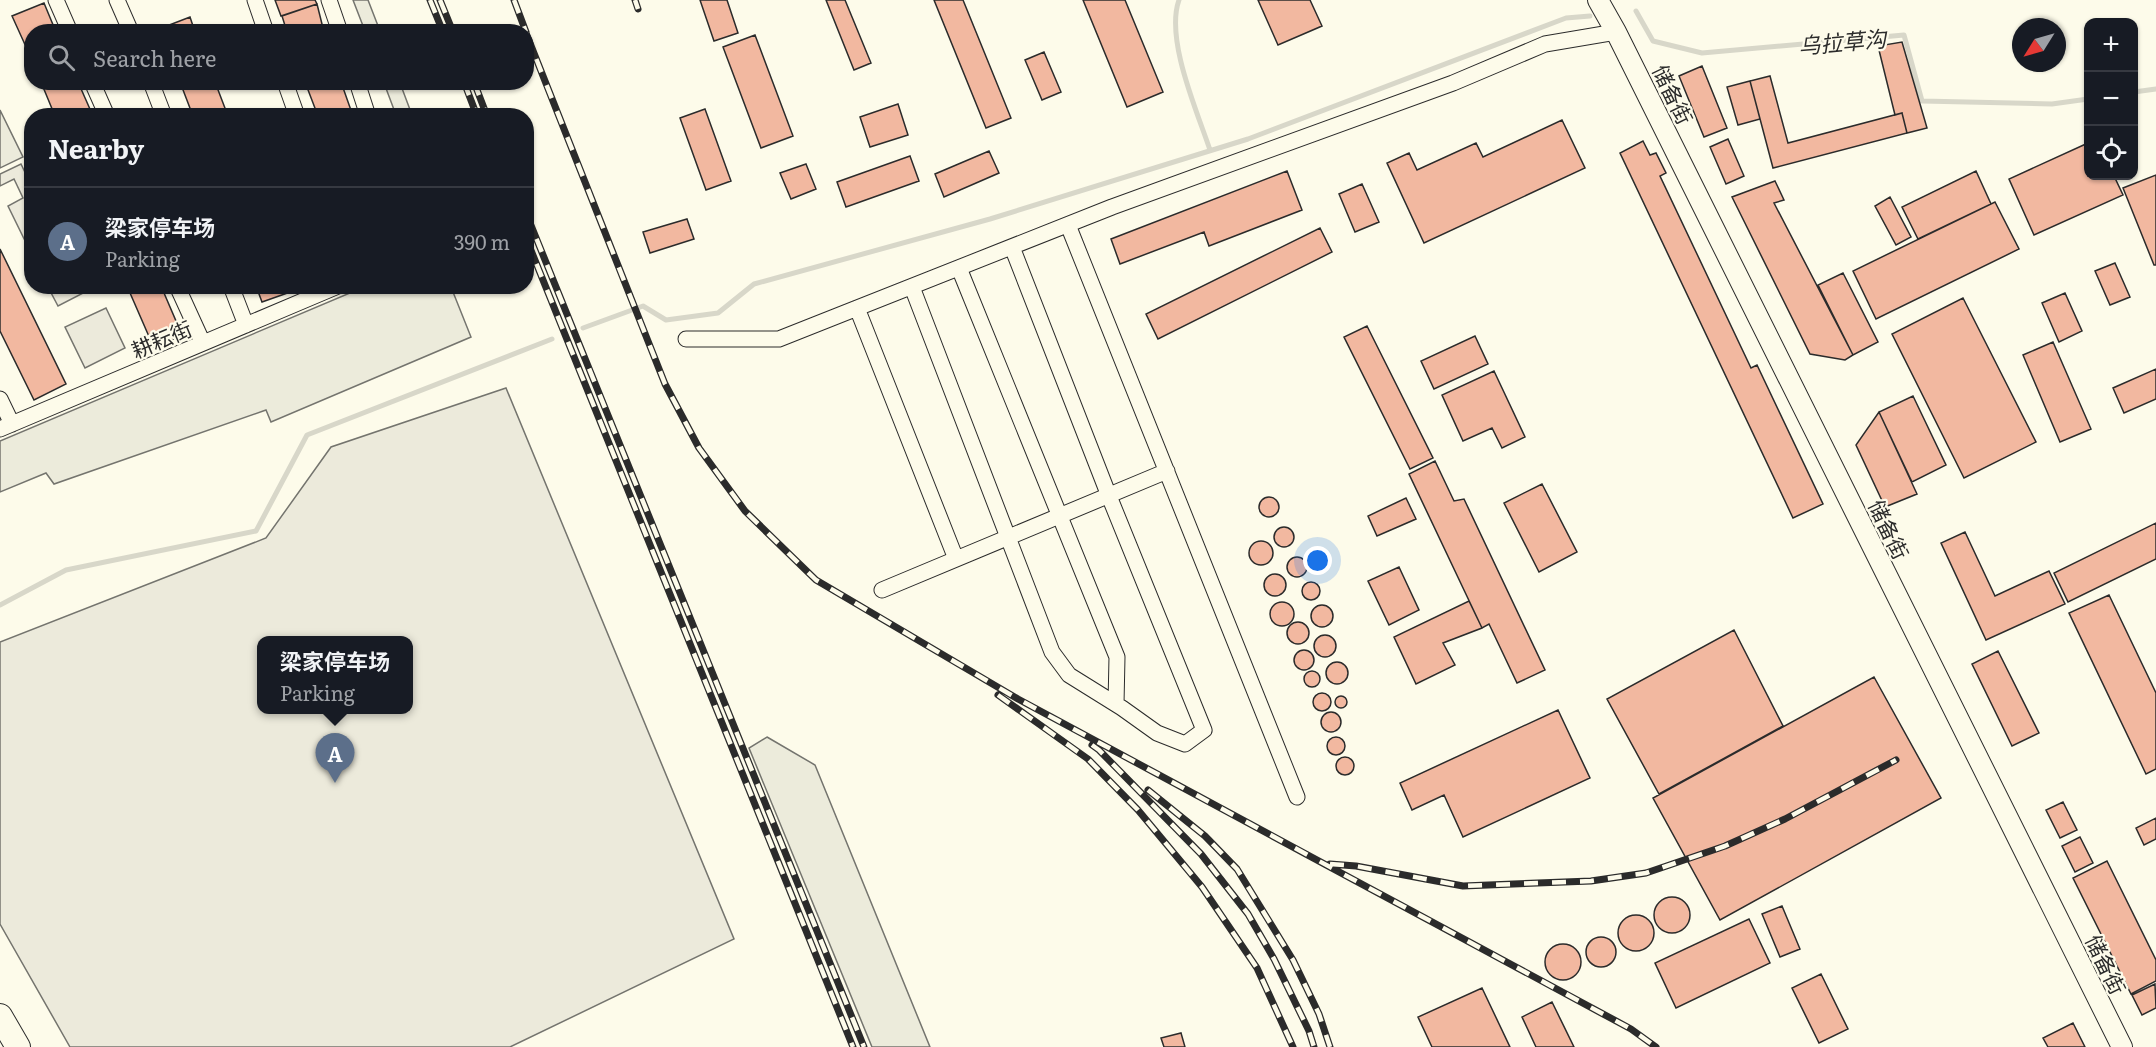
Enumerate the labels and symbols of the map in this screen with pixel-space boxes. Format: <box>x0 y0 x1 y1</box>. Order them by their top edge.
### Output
north arrow <box>2012 18 2066 72</box>
water label: 乌拉草沟 <box>1797 21 1889 61</box>
street label: 储备街 <box>1646 59 1702 129</box>
street label: 耕耘街 <box>126 311 196 365</box>
street label: 储备街 <box>1862 494 1918 564</box>
your location <box>1303 546 1332 575</box>
pin: A <box>316 734 354 783</box>
street label: 储备街 <box>2079 929 2135 999</box>

